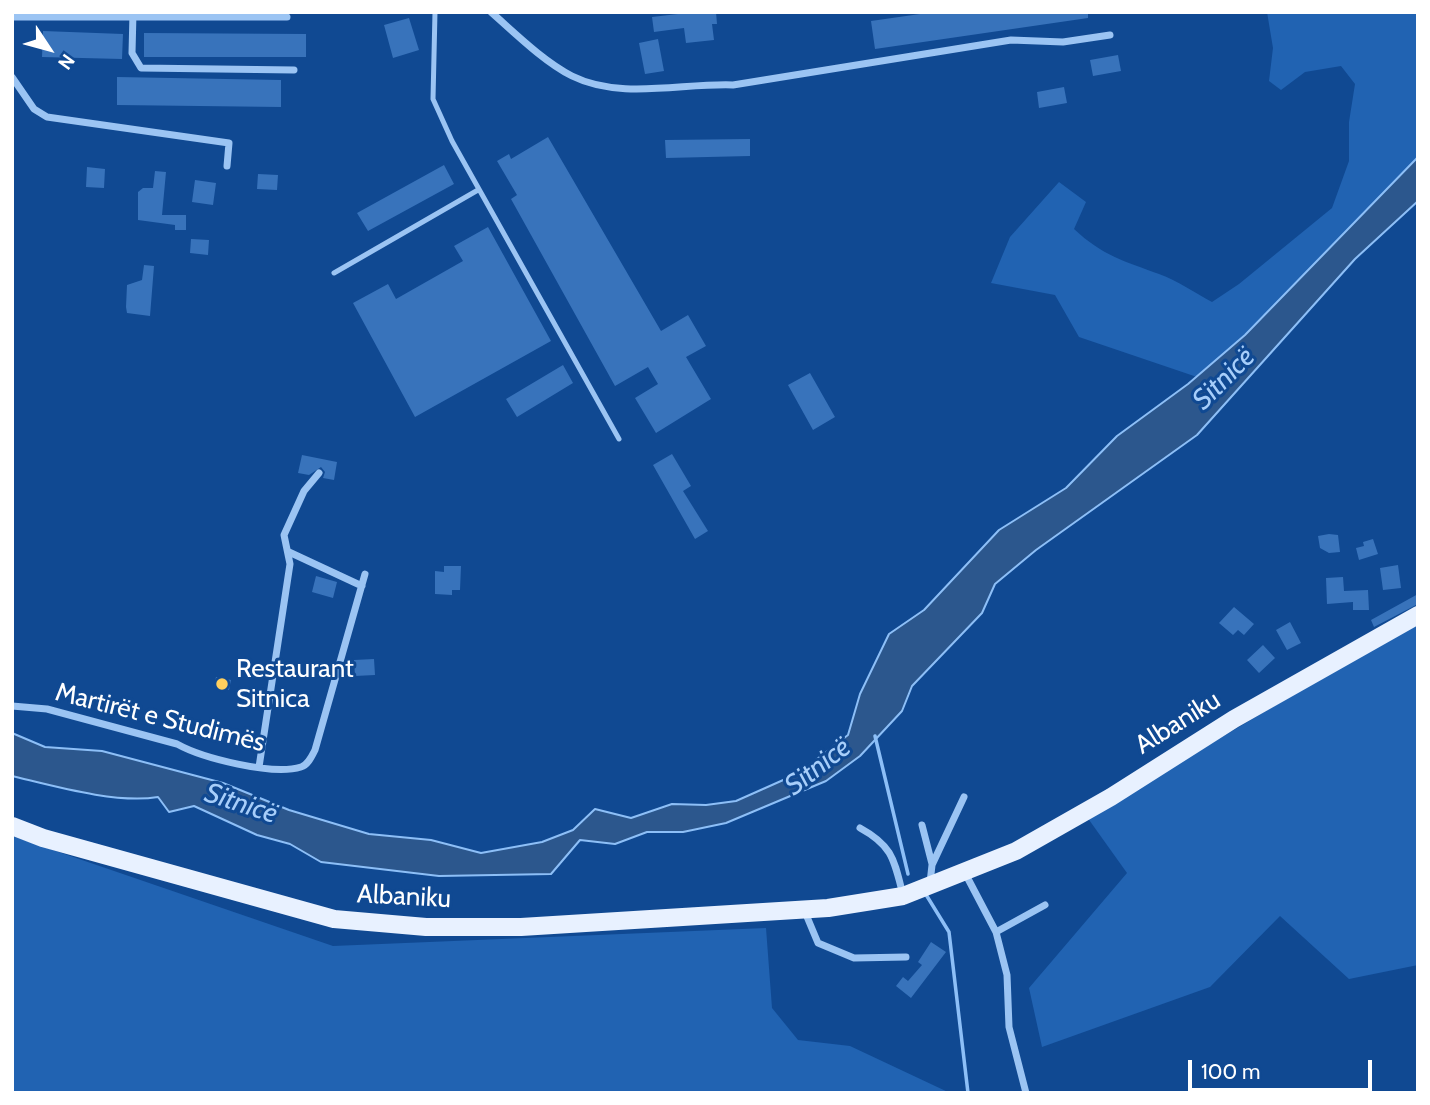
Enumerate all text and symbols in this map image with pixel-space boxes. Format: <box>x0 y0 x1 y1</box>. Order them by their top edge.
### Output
north arrow <box>14 14 84 84</box>
text: N <box>53 49 80 74</box>
water label: Sitnicë <box>1186 341 1262 417</box>
place label: Restaurant Sitnica <box>236 653 354 714</box>
marker: Restaurant Sitnica <box>214 676 230 692</box>
street label: Martirët e Studimës <box>52 677 268 759</box>
street label: Albaniku <box>1130 685 1226 761</box>
water label: Sitnicë <box>778 731 858 803</box>
water label: Sitnicë <box>200 777 282 831</box>
street label: Albaniku <box>356 879 452 915</box>
scale bar <box>1192 1046 1376 1090</box>
text: 100 m <box>1201 1059 1260 1084</box>

